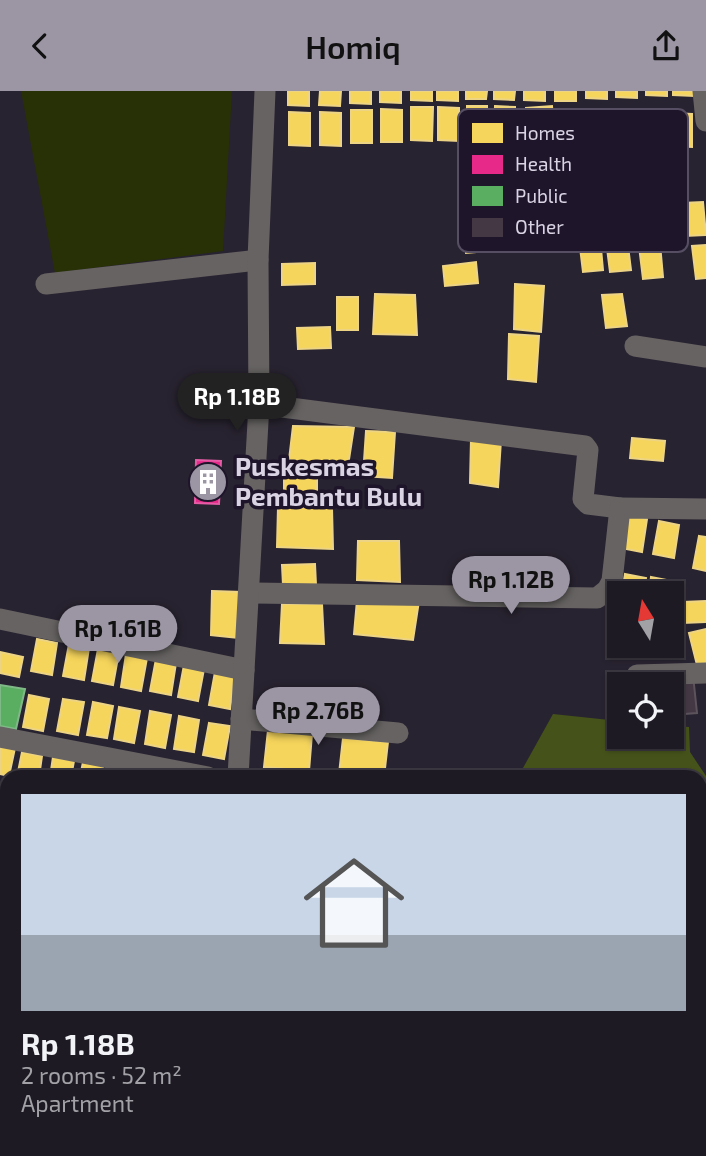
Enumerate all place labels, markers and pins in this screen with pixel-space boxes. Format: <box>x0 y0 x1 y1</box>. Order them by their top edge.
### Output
pin: Rp 1.18B <box>165 373 309 433</box>
place label: Puskesmas Pembantu Bulu <box>235 450 422 511</box>
building icon: Puskesmas Pembantu Bulu <box>187 461 229 503</box>
pin: Rp 1.12B <box>439 557 583 616</box>
pin: Rp 1.61B <box>46 605 190 665</box>
pin: Rp 2.76B <box>246 687 390 747</box>

